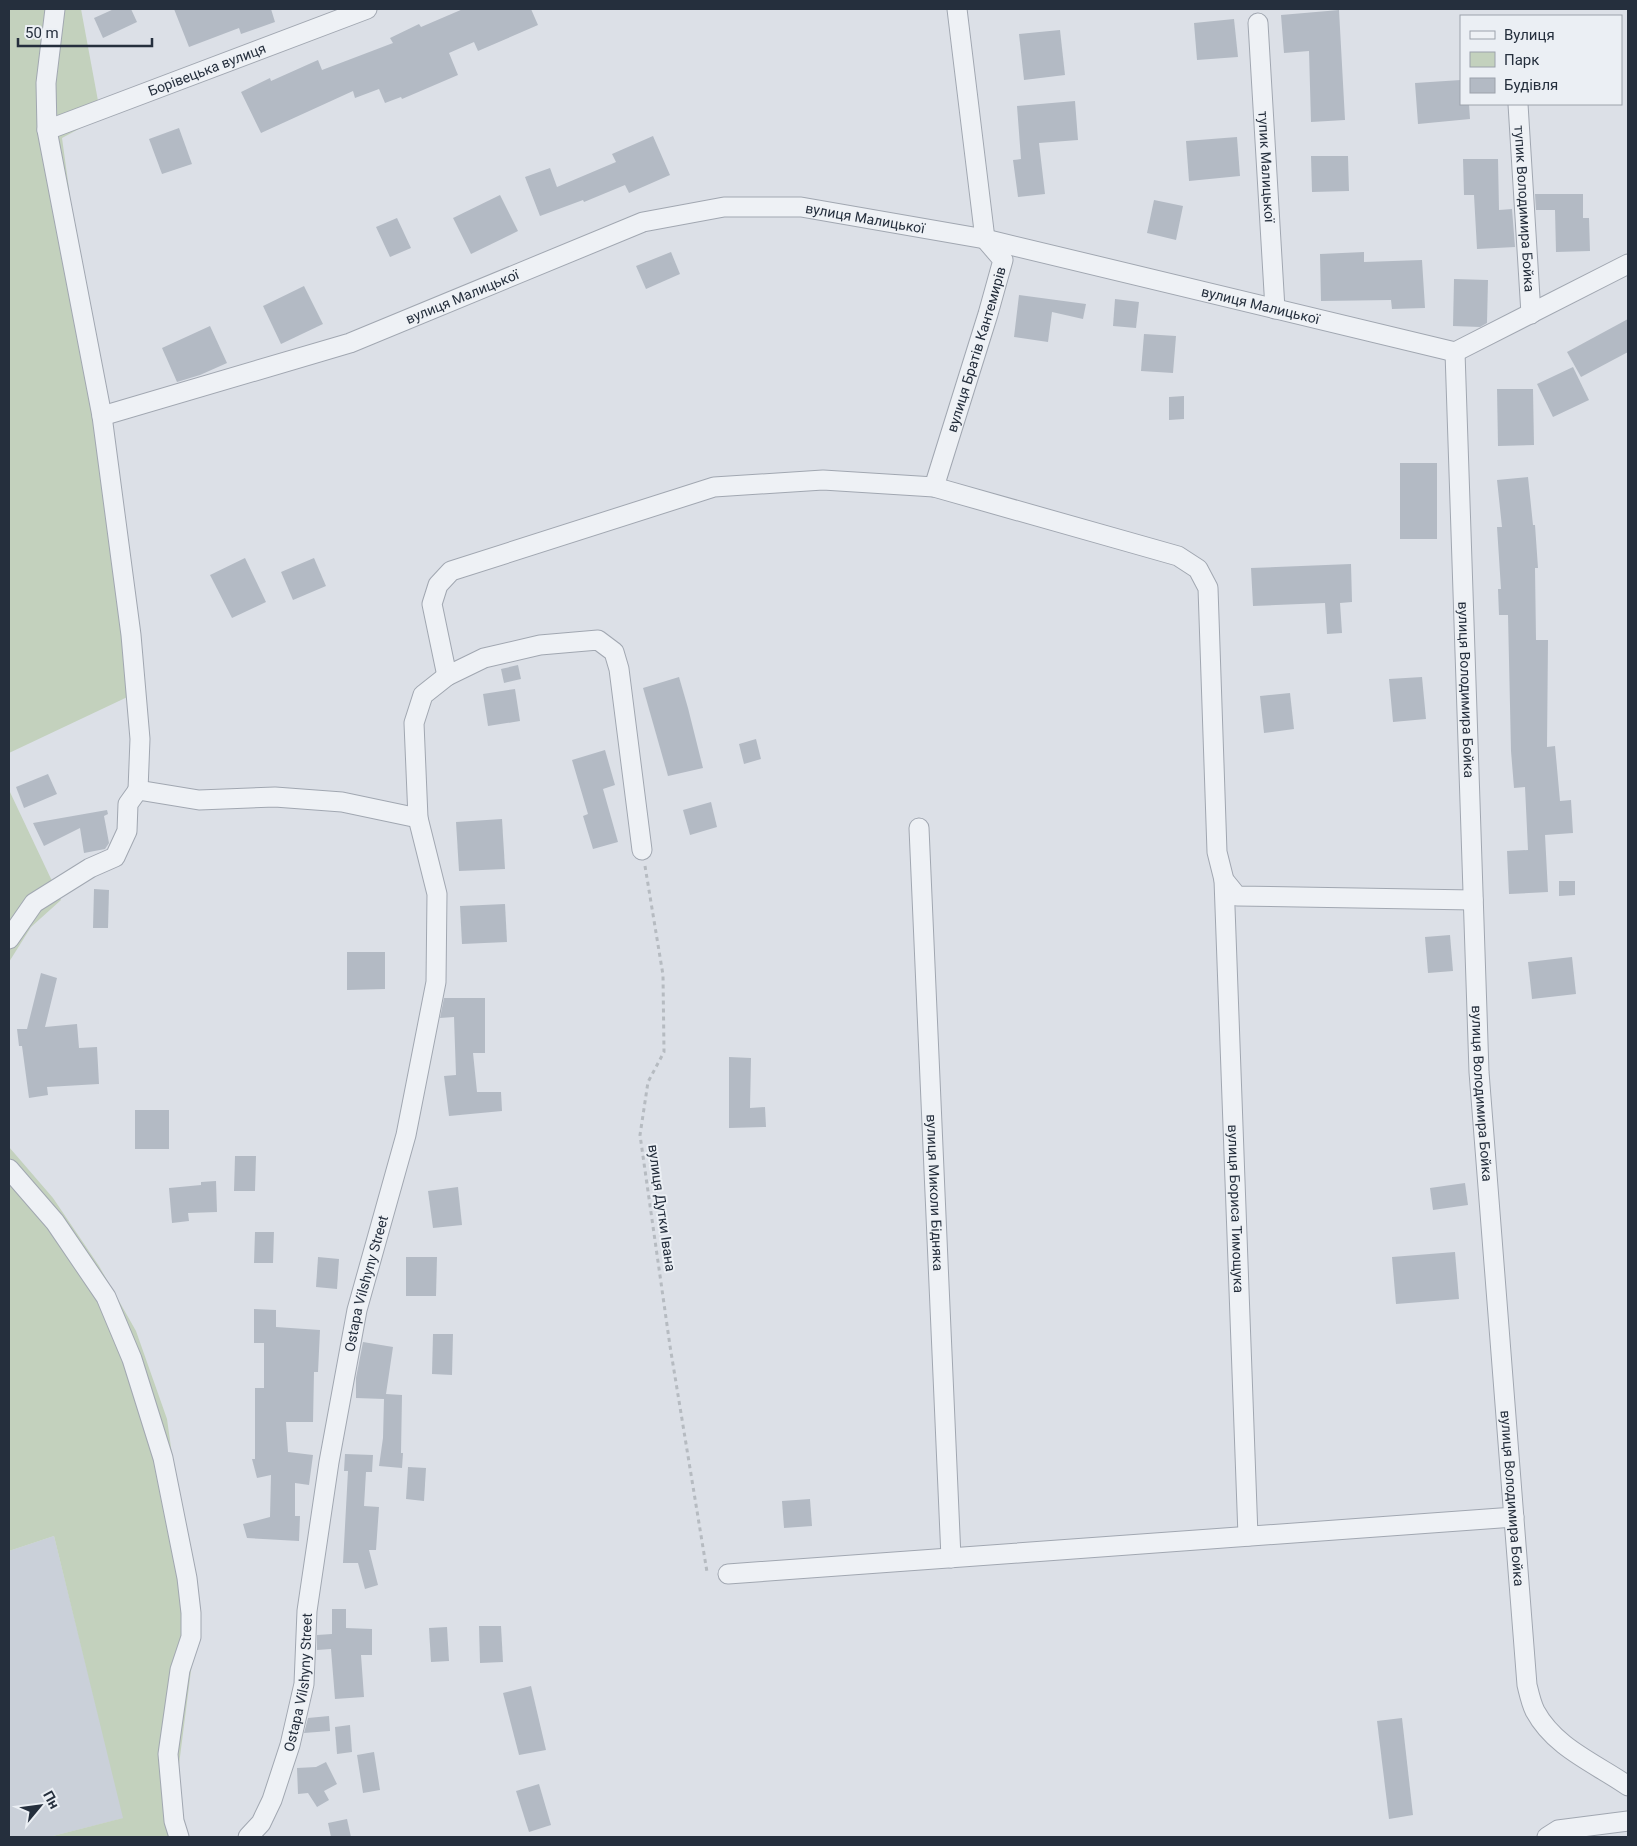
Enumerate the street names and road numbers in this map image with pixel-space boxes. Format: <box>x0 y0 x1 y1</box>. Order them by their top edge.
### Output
street label: Борівецька вулиця <box>146 40 268 99</box>
street label: тупик Малицької <box>1255 111 1278 223</box>
street label: тупик Володимира Бойка <box>1511 125 1538 293</box>
street label: вулиця Малицької <box>804 200 927 236</box>
street label: вулиця Братів Кантемирів <box>944 265 1009 434</box>
street label: вулиця Малицької <box>403 266 522 327</box>
street label: вулиця Малицької <box>1200 283 1322 327</box>
street label: вулиця Володимира Бойка <box>1455 601 1477 778</box>
street label: вулиця Володимира Бойка <box>1469 1005 1496 1182</box>
street label: вулиця Миколи Бідняка <box>924 1114 946 1271</box>
street label: вулиця Бориса Тимощука <box>1225 1124 1247 1293</box>
street label: вулиця Дутки Івана <box>645 1143 679 1273</box>
street label: Ostapa Vilshyny Street <box>341 1213 391 1353</box>
street label: вулиця Володимира Бойка <box>1498 1410 1527 1587</box>
street label: Ostapa Vilshyny Street <box>280 1612 315 1754</box>

